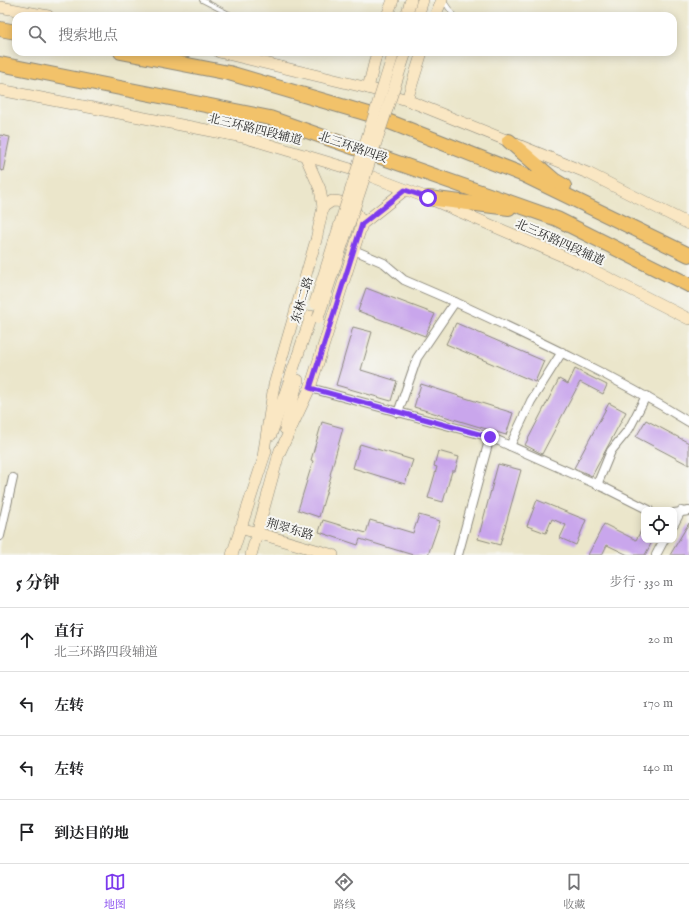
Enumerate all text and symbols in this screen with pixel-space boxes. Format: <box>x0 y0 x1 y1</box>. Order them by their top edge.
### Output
search box <box>12 12 677 56</box>
icon: search <box>26 23 48 45</box>
text: 搜索地点 <box>58 26 118 45</box>
street label: 北三环路四段辅道 <box>206 111 303 148</box>
street label: 北三环路四段 <box>316 129 389 166</box>
route start <box>419 189 437 207</box>
street label: 北三环路四段辅道 <box>513 216 607 269</box>
street label: 东林二路 <box>288 275 317 325</box>
route end <box>481 428 499 446</box>
map controls <box>641 507 677 543</box>
button: locate <box>641 507 677 543</box>
street label: 荆翠东路 <box>265 516 315 543</box>
text: 5 分钟 <box>16 573 60 594</box>
text: 步行 · 330 m <box>609 574 673 591</box>
text: 直行 <box>54 622 84 641</box>
icon: ahead <box>16 629 38 651</box>
text: 20 m <box>648 631 673 648</box>
text: 北三环路四段辅道 <box>54 644 158 661</box>
icon: left <box>16 693 38 715</box>
text: 170 m <box>643 695 673 712</box>
text: 左转 <box>54 696 84 715</box>
icon: left <box>16 757 38 779</box>
text: 140 m <box>643 759 673 776</box>
text: 左转 <box>54 760 84 779</box>
icon: arrive <box>16 821 38 843</box>
text: 到达目的地 <box>54 824 129 843</box>
tab: 地图 <box>104 871 126 912</box>
tab: 路线 <box>333 871 355 912</box>
tab: 收藏 <box>563 871 585 912</box>

